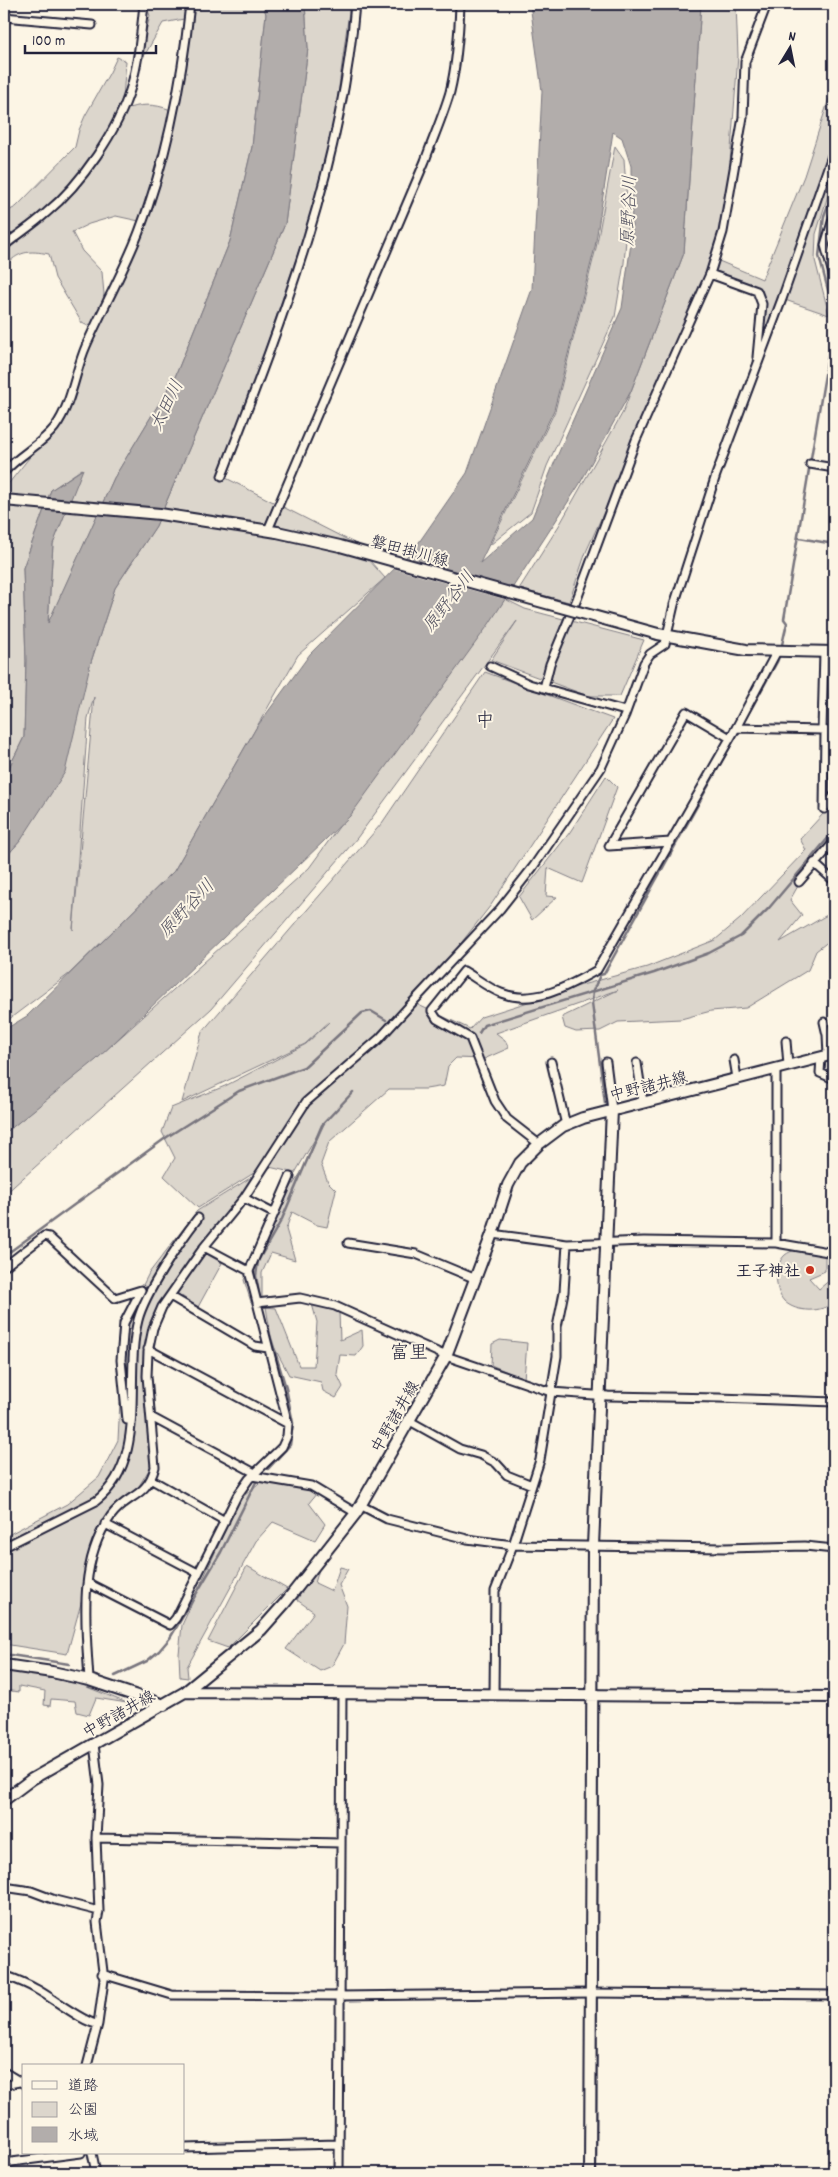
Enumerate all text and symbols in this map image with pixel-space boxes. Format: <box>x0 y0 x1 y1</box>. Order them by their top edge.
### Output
scale bar <box>25 22 156 54</box>
north arrow <box>766 22 816 72</box>
text: N <box>787 27 797 48</box>
text: 100 m <box>32 31 65 53</box>
water label: 原野谷川 <box>617 175 644 248</box>
water label: 太田川 <box>145 376 191 436</box>
street label: 磐田掛川線 <box>368 531 451 574</box>
water label: 原野谷川 <box>418 566 482 639</box>
district label: 中 <box>475 709 495 736</box>
water label: 原野谷川 <box>154 875 222 945</box>
street label: 中野諸井線 <box>607 1067 690 1108</box>
place label: 王子神社 <box>736 1261 800 1284</box>
marker: 王子神社 <box>804 1264 816 1276</box>
district label: 富里 <box>390 1341 428 1368</box>
street label: 中野諸井線 <box>366 1377 426 1458</box>
street label: 中野諸井線 <box>79 1686 160 1745</box>
legend <box>22 2064 185 2154</box>
text: 道路 <box>68 2076 98 2098</box>
text: 公園 <box>68 2100 98 2122</box>
text: 水域 <box>68 2126 98 2148</box>

